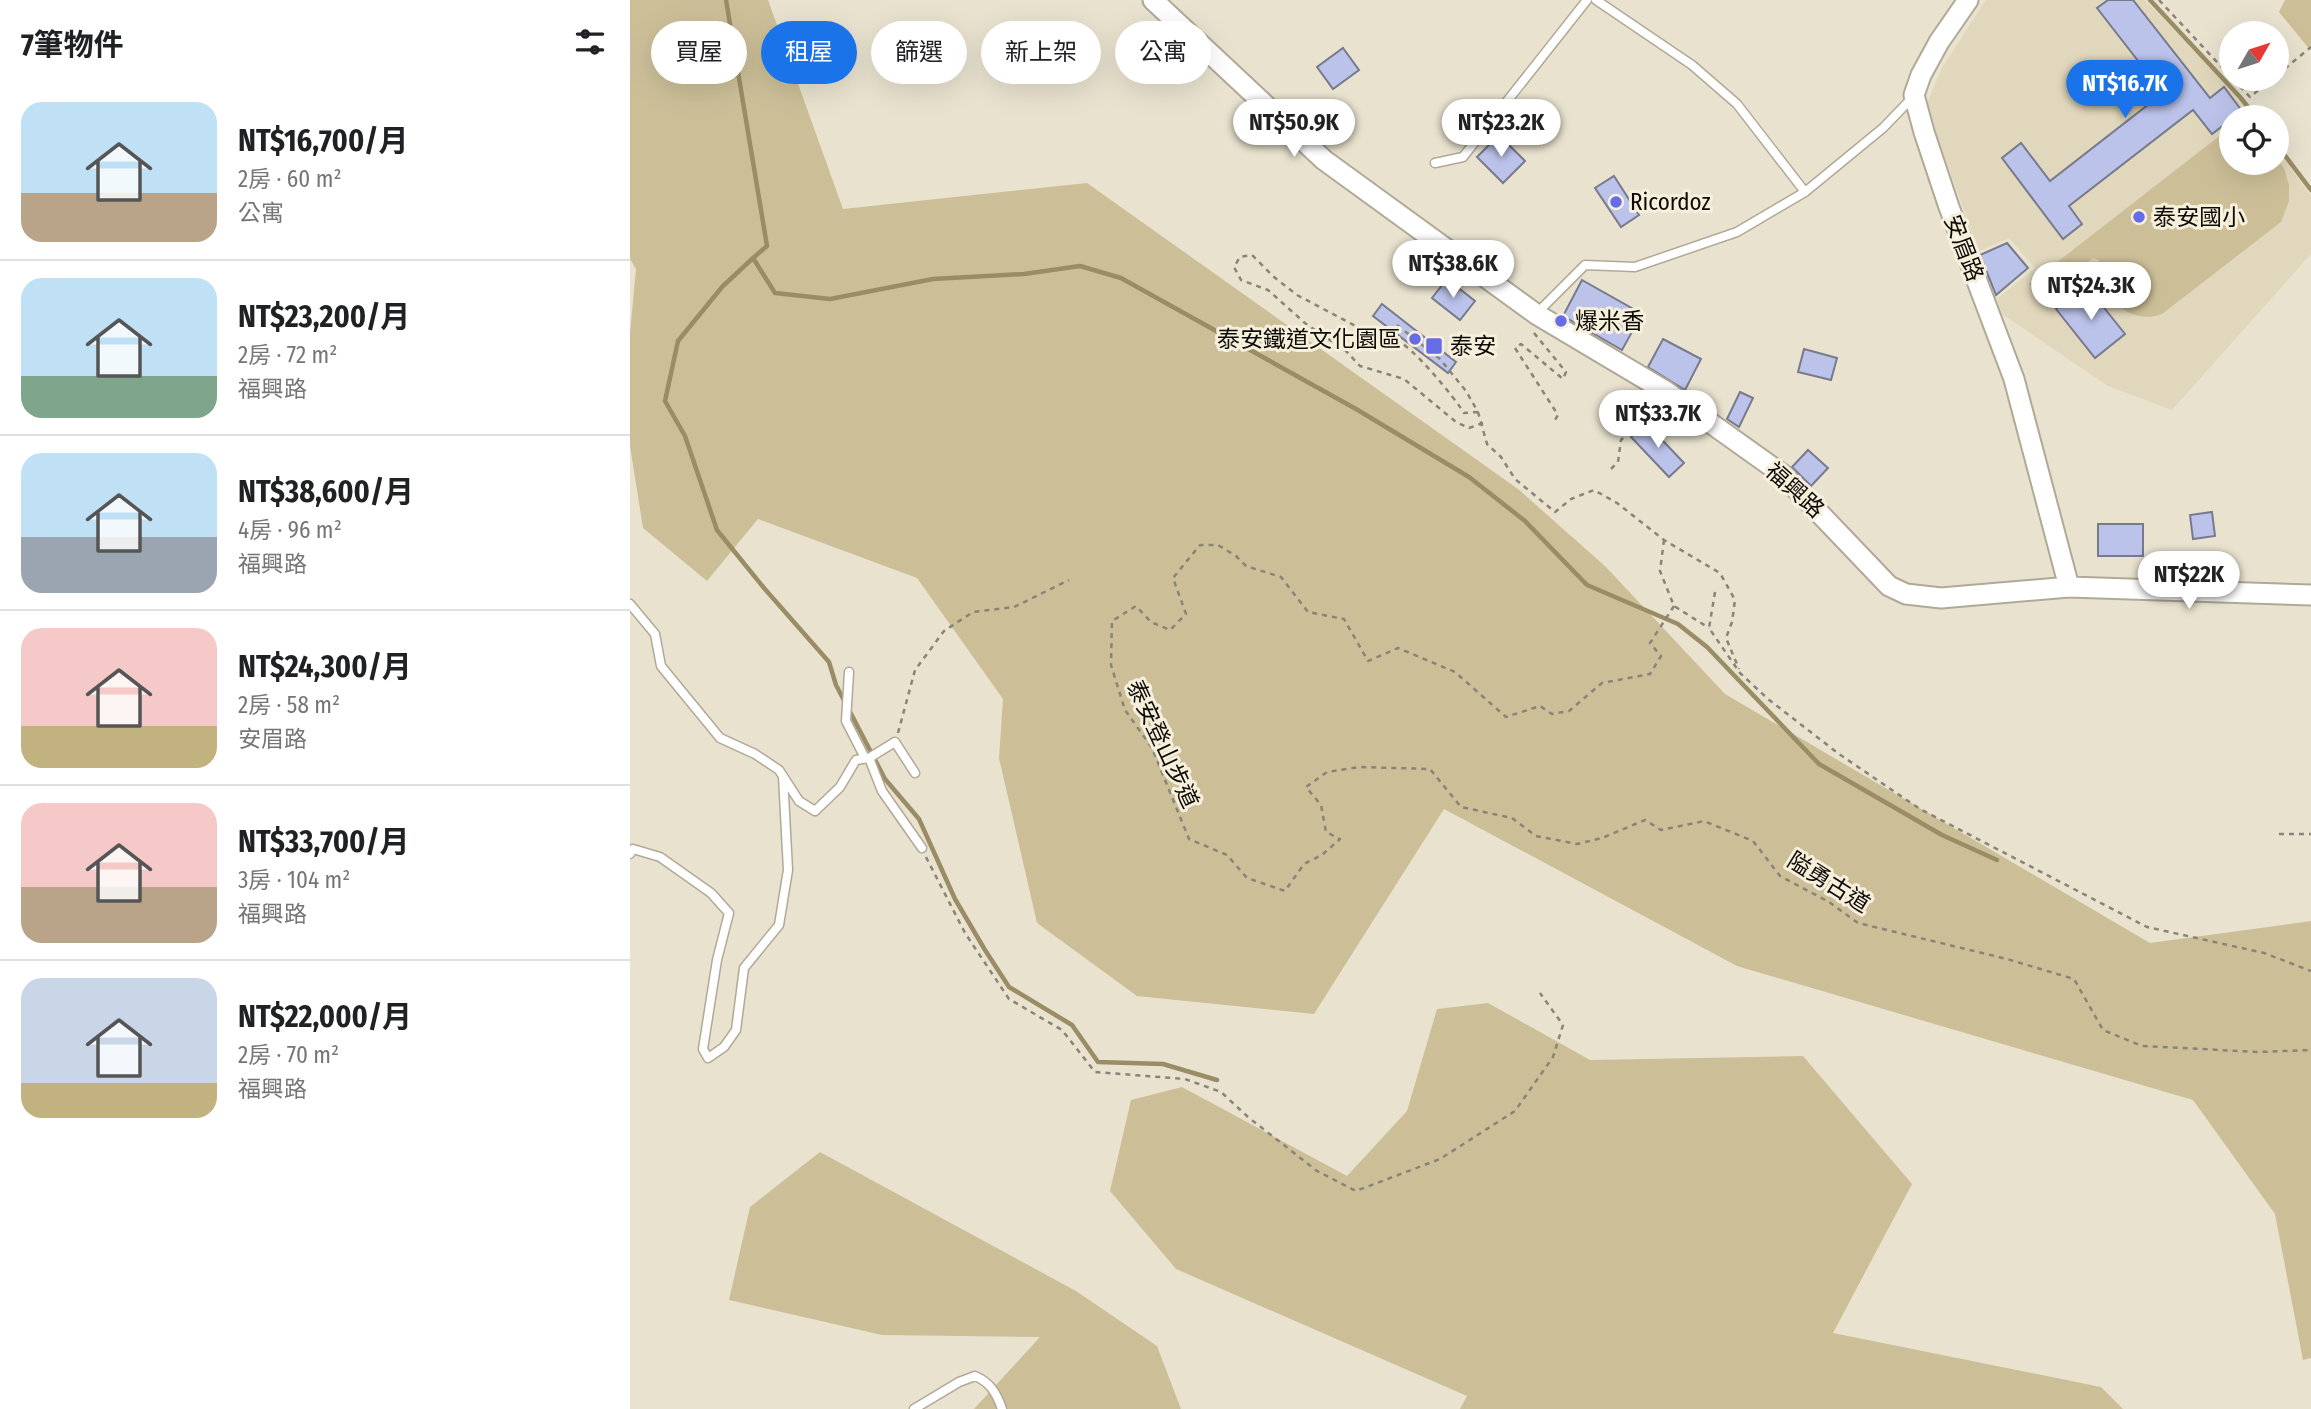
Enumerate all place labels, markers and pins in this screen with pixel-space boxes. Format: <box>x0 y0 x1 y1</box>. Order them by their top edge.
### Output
pin: NT$16.7K <box>2053 60 2197 120</box>
pin: NT$50.9K <box>1222 100 1366 159</box>
pin: NT$23.2K <box>1429 100 1573 159</box>
place label: Ricordoz <box>1630 188 1711 216</box>
marker: Ricordoz <box>1608 194 1624 210</box>
place label: 泰安國小 <box>2153 203 2245 231</box>
marker: 泰安國小 <box>2131 209 2147 225</box>
pin: NT$38.6K <box>1381 240 1525 300</box>
pin: NT$24.3K <box>2019 262 2163 322</box>
place label: 爆米香 <box>1575 307 1644 335</box>
marker: 爆米香 <box>1553 313 1569 329</box>
place label: 泰安鐵道文化園區 <box>1217 325 1401 353</box>
marker: 泰安鐵道文化園區 <box>1407 331 1423 347</box>
place label: 泰安 <box>1450 332 1496 360</box>
marker: 泰安 <box>1424 336 1444 356</box>
pin: NT$33.7K <box>1586 391 1730 450</box>
pin: NT$22K <box>2132 552 2246 611</box>

